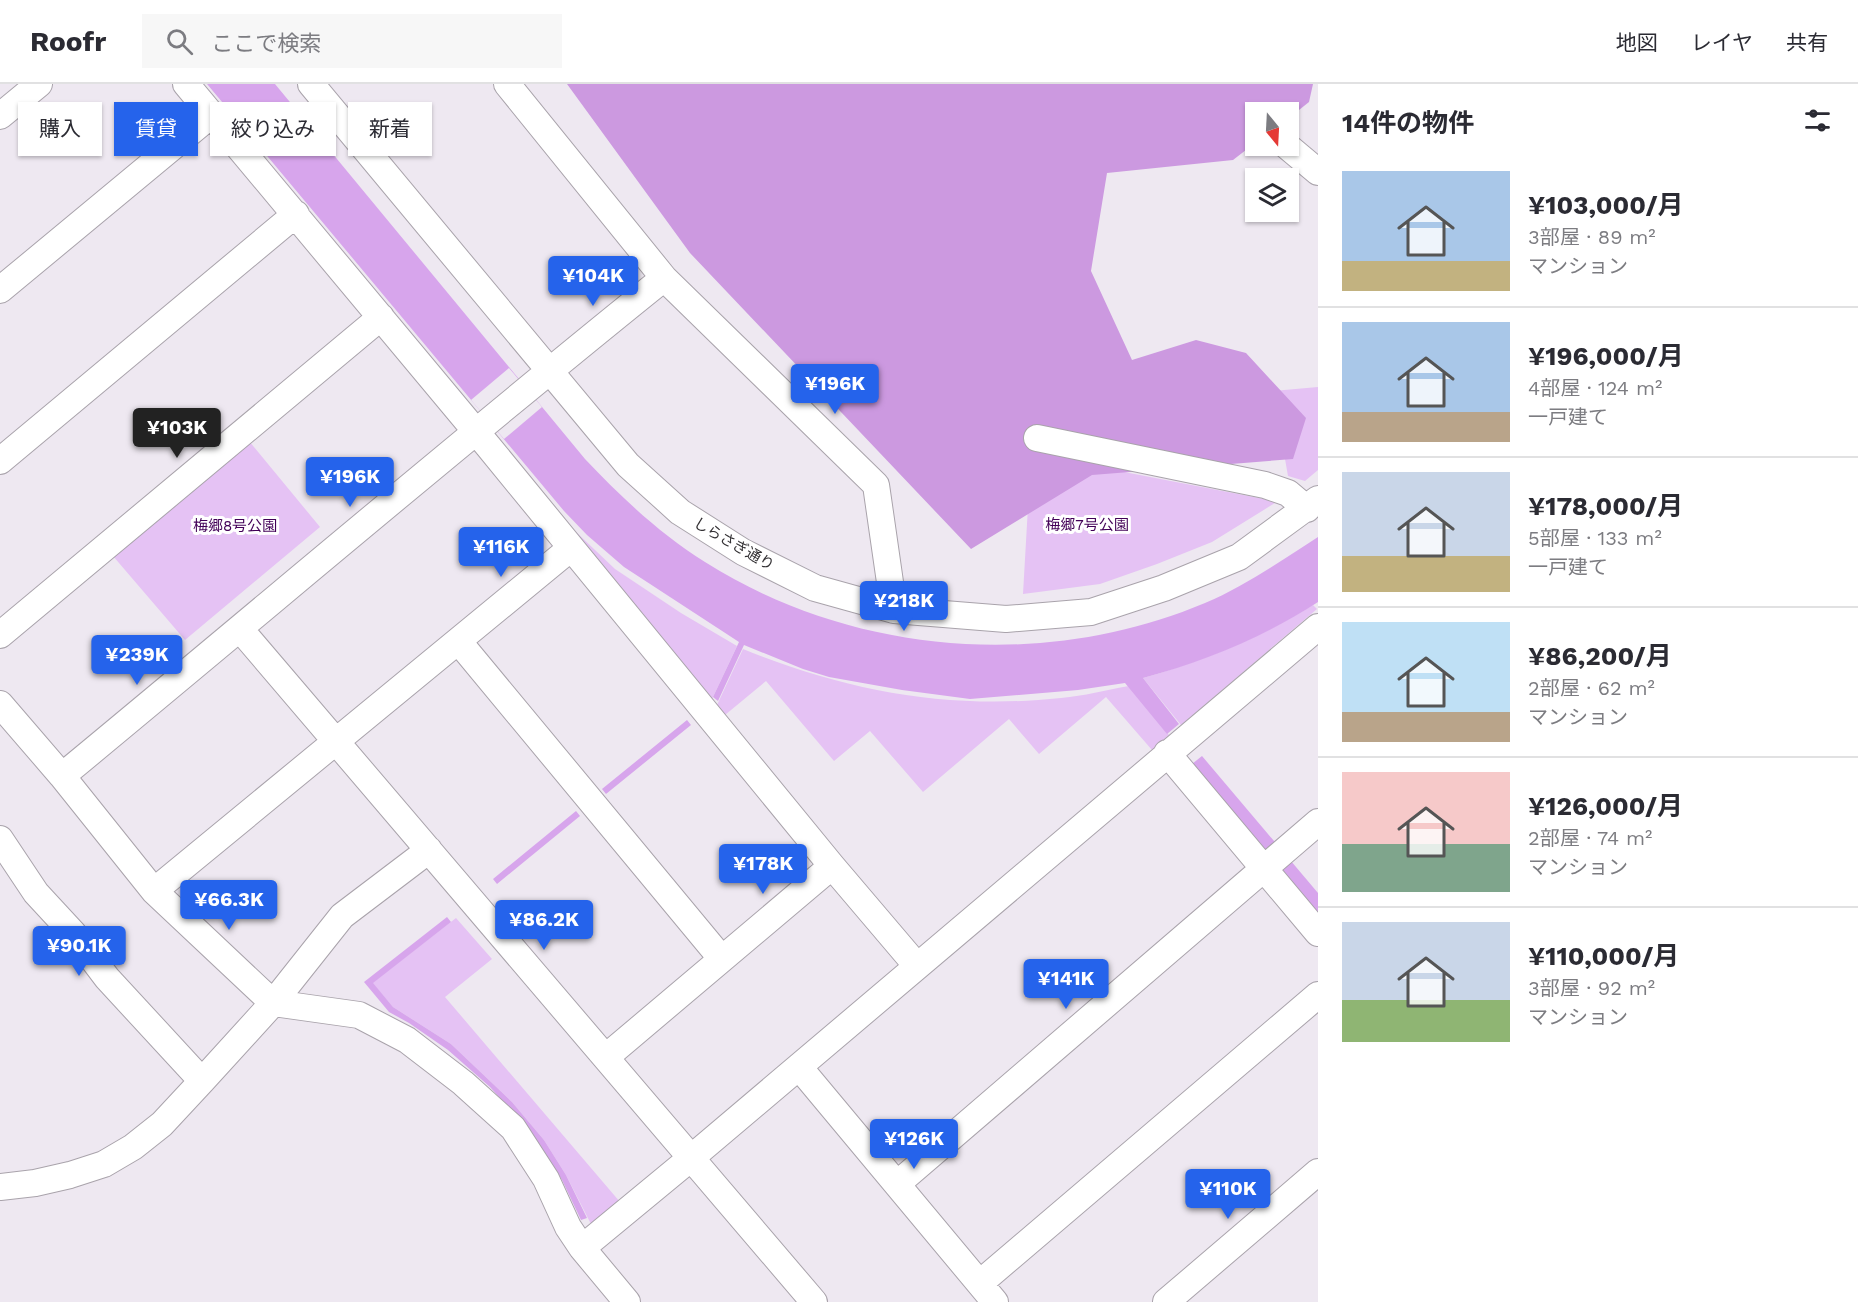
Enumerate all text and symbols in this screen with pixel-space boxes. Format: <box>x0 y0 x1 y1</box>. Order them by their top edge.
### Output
search box <box>142 14 562 68</box>
text: Roofr <box>30 25 106 58</box>
icon: search <box>163 25 196 58</box>
text: 地図 <box>1616 30 1658 55</box>
text: レイヤ <box>1691 30 1753 55</box>
text: 共有 <box>1786 30 1828 55</box>
text: ここで検索 <box>211 31 321 56</box>
chip: 購入 <box>18 102 102 156</box>
chip: 賃貸 <box>114 102 198 156</box>
chip: 絞り込み <box>210 102 336 156</box>
chip: 新着 <box>348 102 432 156</box>
north arrow <box>1245 102 1299 156</box>
map controls <box>1245 102 1299 222</box>
icon: filters <box>1801 104 1834 137</box>
text: 14件の物件 <box>1342 108 1474 138</box>
button: layers <box>1245 168 1299 222</box>
text: ¥103,000/月 <box>1528 190 1684 220</box>
icon: home <box>1390 195 1462 267</box>
text: 3部屋 · 89 m² <box>1528 225 1656 249</box>
text: マンション <box>1528 254 1628 278</box>
pin: ¥104K <box>551 256 635 307</box>
text: ¥104K <box>562 263 624 287</box>
text: ¥196,000/月 <box>1528 341 1684 371</box>
icon: home <box>1390 346 1462 418</box>
pin: ¥196K <box>793 364 877 415</box>
text: ¥196K <box>805 371 865 395</box>
text: 4部屋 · 124 m² <box>1528 376 1662 400</box>
text: 一戸建て <box>1528 405 1608 429</box>
pin: ¥103K <box>135 408 219 459</box>
text: ¥103K <box>147 415 207 439</box>
pin: ¥196K <box>308 457 392 508</box>
text: ¥196K <box>320 464 380 488</box>
text: ¥178,000/月 <box>1528 491 1683 521</box>
icon: home <box>1390 496 1462 568</box>
street label: しらさぎ通り <box>691 514 777 574</box>
park label: 梅郷7号公園 <box>1045 516 1129 534</box>
park label: 梅郷8号公園 <box>193 517 277 535</box>
text: 5部屋 · 133 m² <box>1528 526 1662 550</box>
pin: ¥116K <box>459 527 543 578</box>
text: ¥116K <box>473 534 529 558</box>
text: 一戸建て <box>1528 555 1608 579</box>
pin: ¥218K <box>862 581 946 632</box>
text: ¥218K <box>874 588 934 612</box>
pin: ¥239K <box>95 635 179 686</box>
text: ¥86,200/月 <box>1528 641 1672 671</box>
text: ¥239K <box>105 642 169 666</box>
icon: home <box>1390 646 1462 718</box>
text: 2部屋 · 62 m² <box>1528 676 1655 700</box>
text: マンション <box>1528 705 1628 729</box>
text: ¥126,000/月 <box>1528 791 1683 821</box>
icon: home <box>1390 796 1462 868</box>
text: 2部屋 · 74 m² <box>1528 826 1652 850</box>
pin: ¥178K <box>721 844 805 895</box>
text: ¥178K <box>733 851 793 875</box>
text: マンション <box>1528 855 1628 879</box>
pin: ¥66.3K <box>180 880 278 931</box>
text: ¥66.3K <box>194 887 264 911</box>
pin: ¥86.2K <box>495 900 593 951</box>
text: ¥86.2K <box>509 907 579 931</box>
pin: ¥90.1K <box>30 926 128 977</box>
text: ¥90.1K <box>47 933 111 957</box>
text: ¥110,000/月 <box>1528 941 1679 971</box>
icon: home <box>1390 946 1462 1018</box>
pin: ¥141K <box>1024 959 1108 1010</box>
text: ¥141K <box>1038 966 1094 990</box>
text: 3部屋 · 92 m² <box>1528 976 1655 1000</box>
text: マンション <box>1528 1005 1628 1029</box>
pin: ¥126K <box>872 1119 956 1170</box>
text: ¥126K <box>884 1126 944 1150</box>
pin: ¥110K <box>1186 1169 1270 1220</box>
text: ¥110K <box>1199 1176 1257 1200</box>

